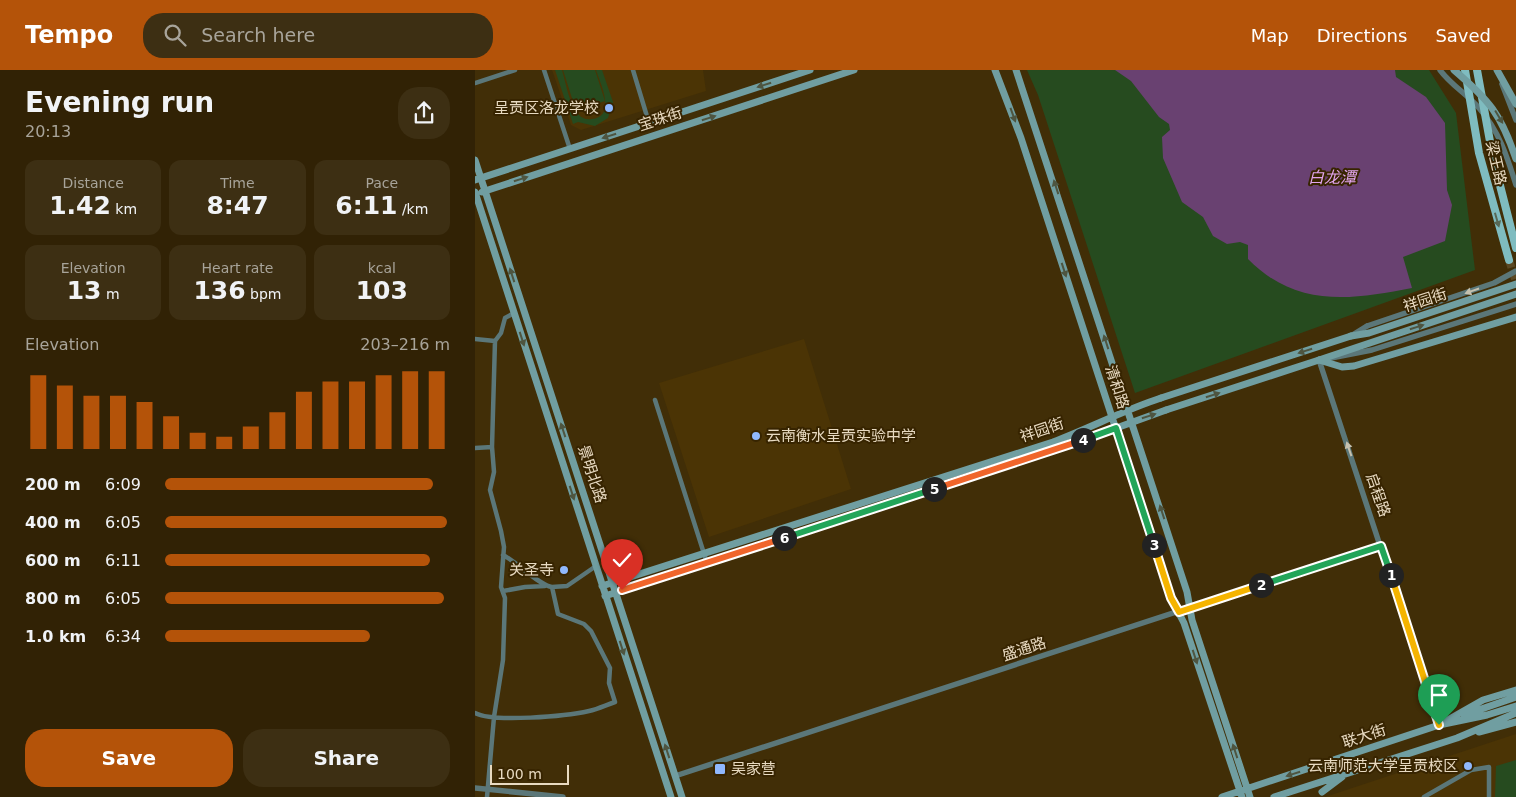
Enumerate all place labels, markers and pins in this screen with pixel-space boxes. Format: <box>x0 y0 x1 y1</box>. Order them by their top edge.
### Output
place label: 呈贡区洛龙学校 <box>494 99 599 117</box>
marker: 呈贡区洛龙学校 <box>603 102 615 114</box>
place label: 云南衡水呈贡实验中学 <box>766 427 916 445</box>
pin: 4 <box>1071 428 1095 452</box>
marker: 云南衡水呈贡实验中学 <box>750 430 762 442</box>
pin: 5 <box>921 476 947 502</box>
pin: 6 <box>771 526 797 550</box>
pin: 3 <box>1141 532 1167 558</box>
pin <box>601 539 643 590</box>
place label: 关圣寺 <box>509 561 554 579</box>
pin: 1 <box>1379 562 1403 588</box>
marker: 关圣寺 <box>558 564 570 576</box>
pin: 2 <box>1249 572 1273 598</box>
pin <box>1418 674 1460 725</box>
place label: 云南师范大学呈贡校区 <box>1308 757 1458 775</box>
place label: 吴家营 <box>731 760 776 778</box>
marker: 云南师范大学呈贡校区 <box>1462 760 1474 772</box>
marker: 吴家营 <box>713 762 727 776</box>

